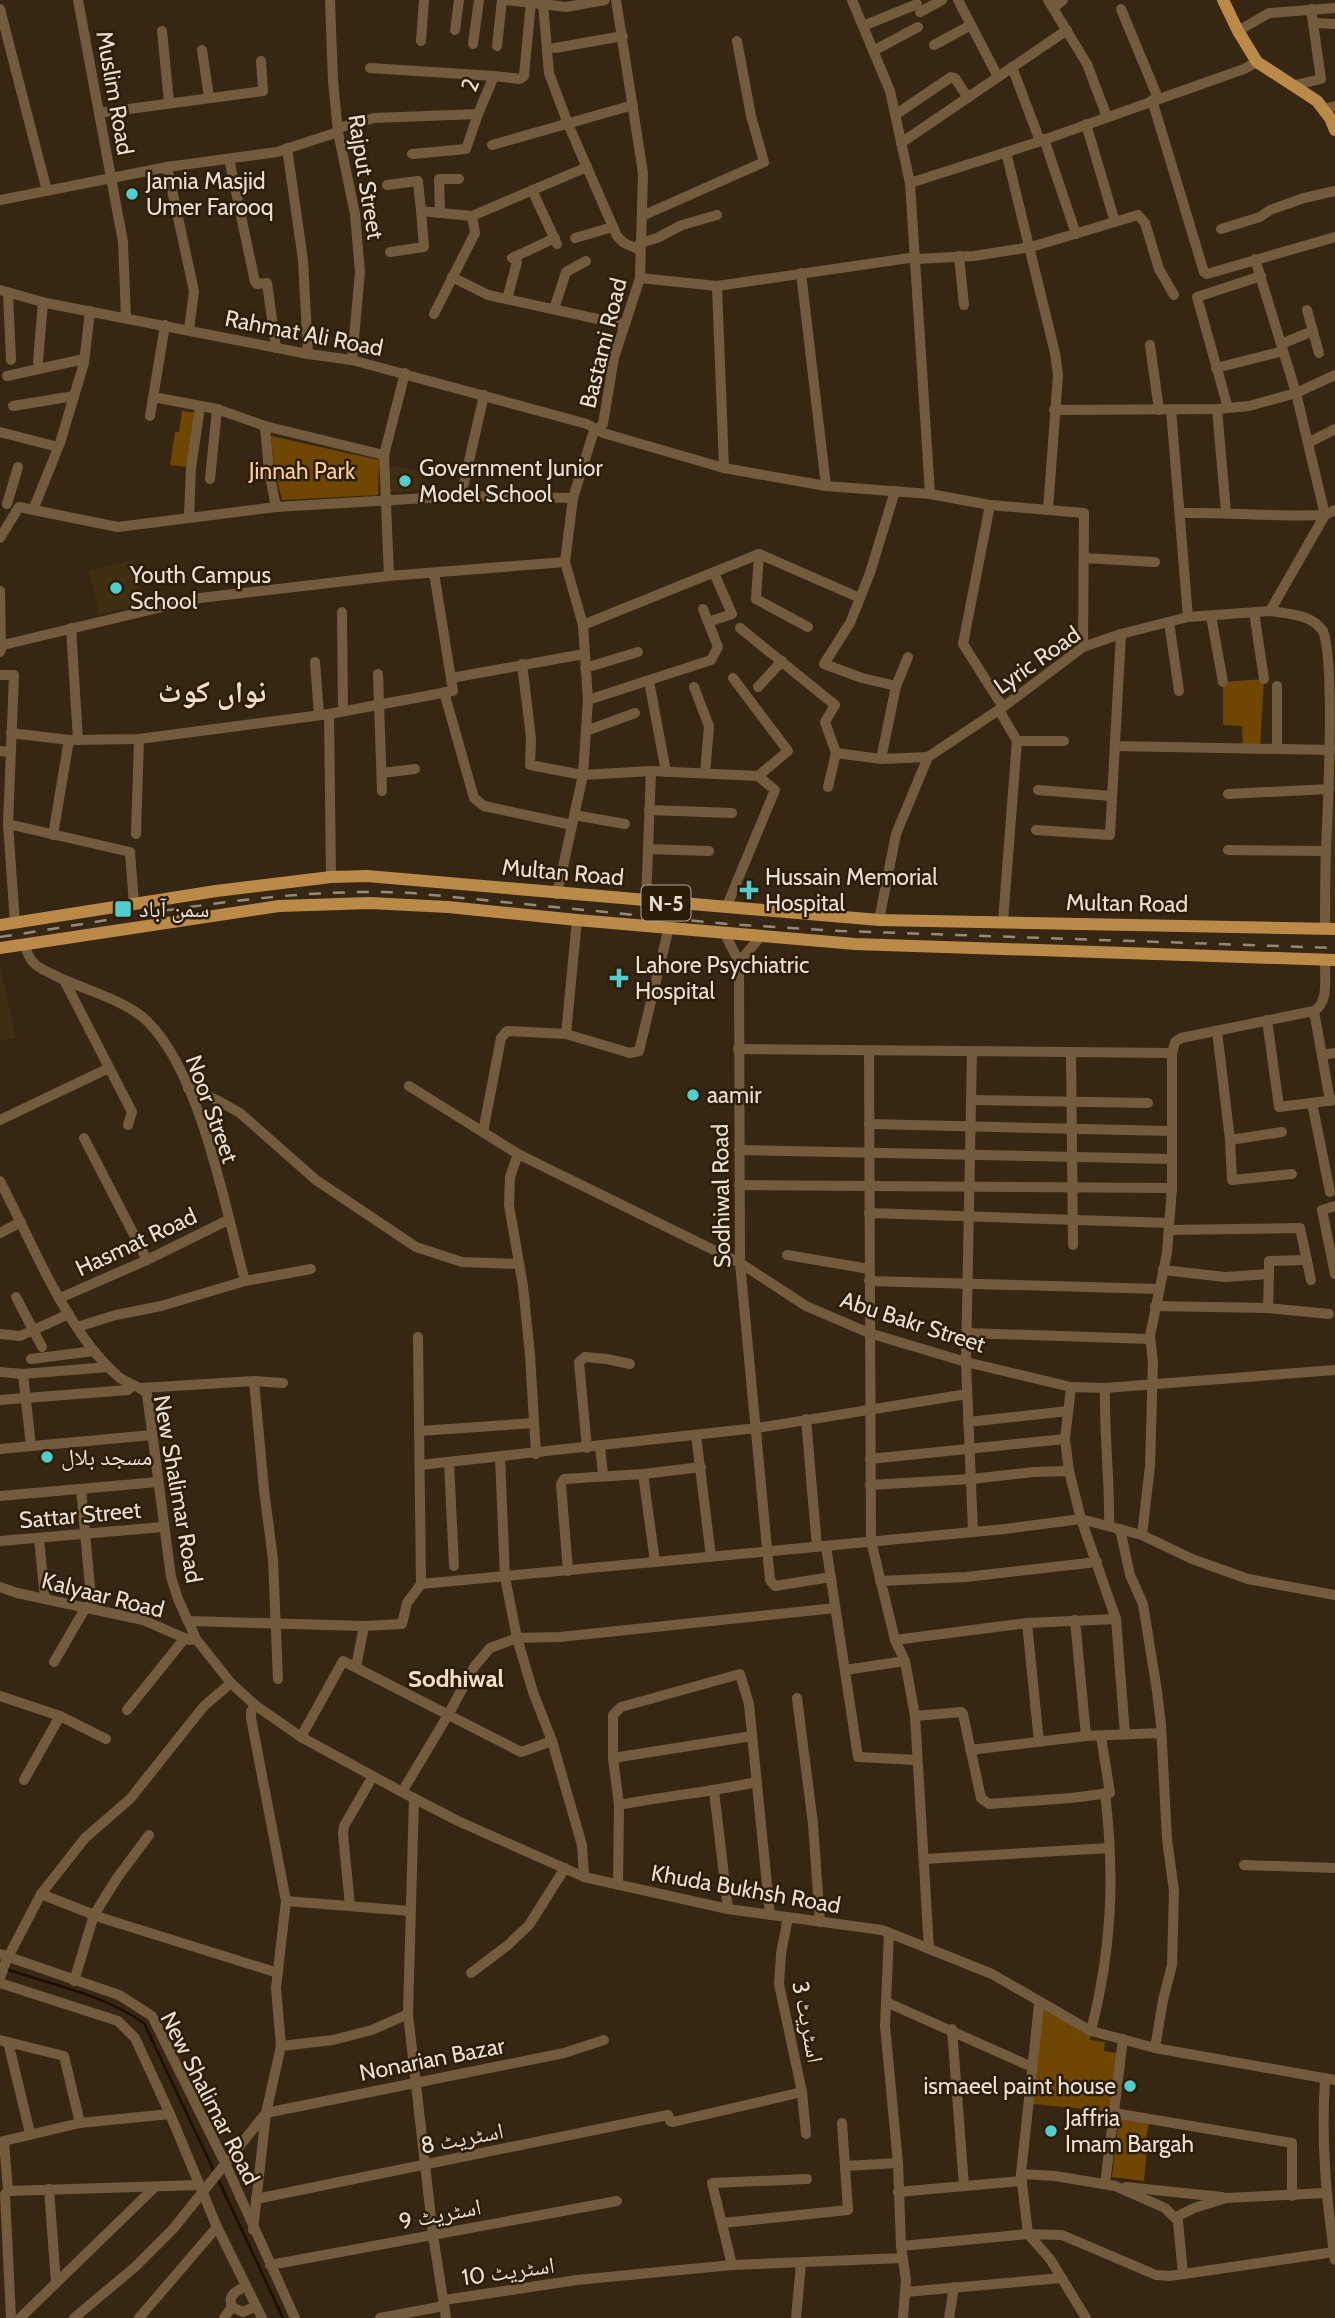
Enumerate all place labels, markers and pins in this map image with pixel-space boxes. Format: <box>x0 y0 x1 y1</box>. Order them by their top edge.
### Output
place label: Jamia Masjid Umer Farooq <box>145 167 274 221</box>
marker: Jamia Masjid Umer Farooq <box>124 186 140 202</box>
place label: Government Junior Model School <box>419 454 603 508</box>
marker: Government Junior Model School <box>397 473 413 489</box>
place label: Youth Campus School <box>129 561 271 615</box>
marker: Youth Campus School <box>108 580 124 596</box>
place label: Hussain Memorial Hospital <box>765 863 938 917</box>
marker: Hussain Memorial Hospital <box>739 880 759 900</box>
place label: سمن آباد <box>139 895 209 923</box>
marker: سمن آباد <box>113 899 133 919</box>
place label: Lahore Psychiatric Hospital <box>635 951 809 1005</box>
marker: Lahore Psychiatric Hospital <box>609 968 629 988</box>
place label: aamir <box>707 1081 762 1109</box>
marker: aamir <box>685 1087 701 1103</box>
place label: مسجد بلال <box>61 1443 152 1471</box>
marker: مسجد بلال <box>39 1449 55 1465</box>
place label: ismaeel paint house <box>923 2072 1116 2100</box>
marker: ismaeel paint house <box>1122 2078 1138 2094</box>
place label: Jaffria Imam Bargah <box>1064 2104 1194 2158</box>
marker: Jaffria Imam Bargah <box>1043 2123 1059 2139</box>

